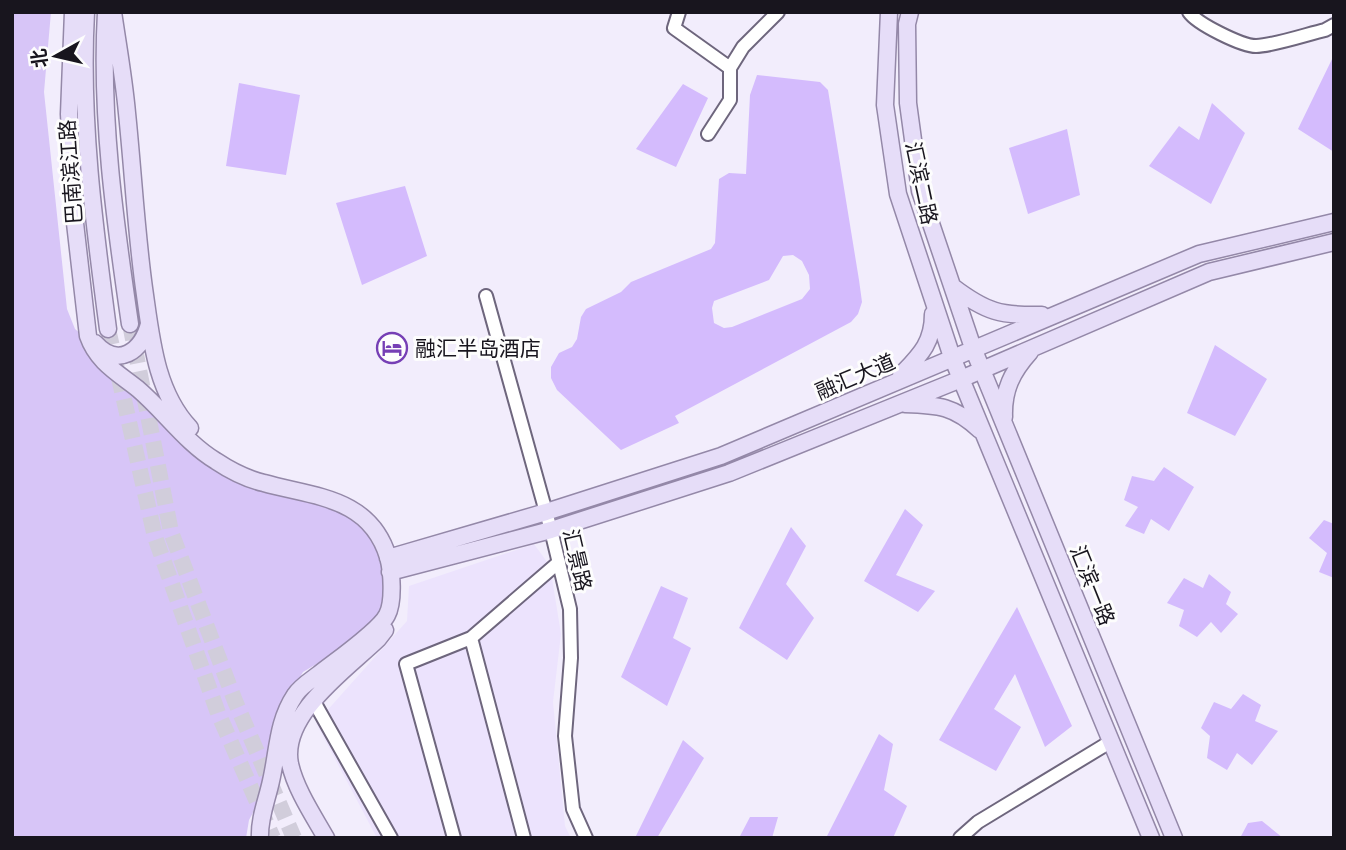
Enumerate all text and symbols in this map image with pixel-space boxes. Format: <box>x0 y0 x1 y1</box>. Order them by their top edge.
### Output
north arrow <box>21 21 91 91</box>
text: 北 <box>26 47 52 69</box>
street label: 巴南滨江路 <box>52 119 88 225</box>
street label: 汇滨二路 <box>900 139 944 227</box>
hotel icon: 融汇半岛酒店 <box>375 331 409 365</box>
place label: 融汇半岛酒店 <box>415 334 541 362</box>
street label: 融汇大道 <box>811 347 899 405</box>
street label: 汇景路 <box>557 526 599 594</box>
street label: 汇滨一路 <box>1064 541 1122 629</box>

